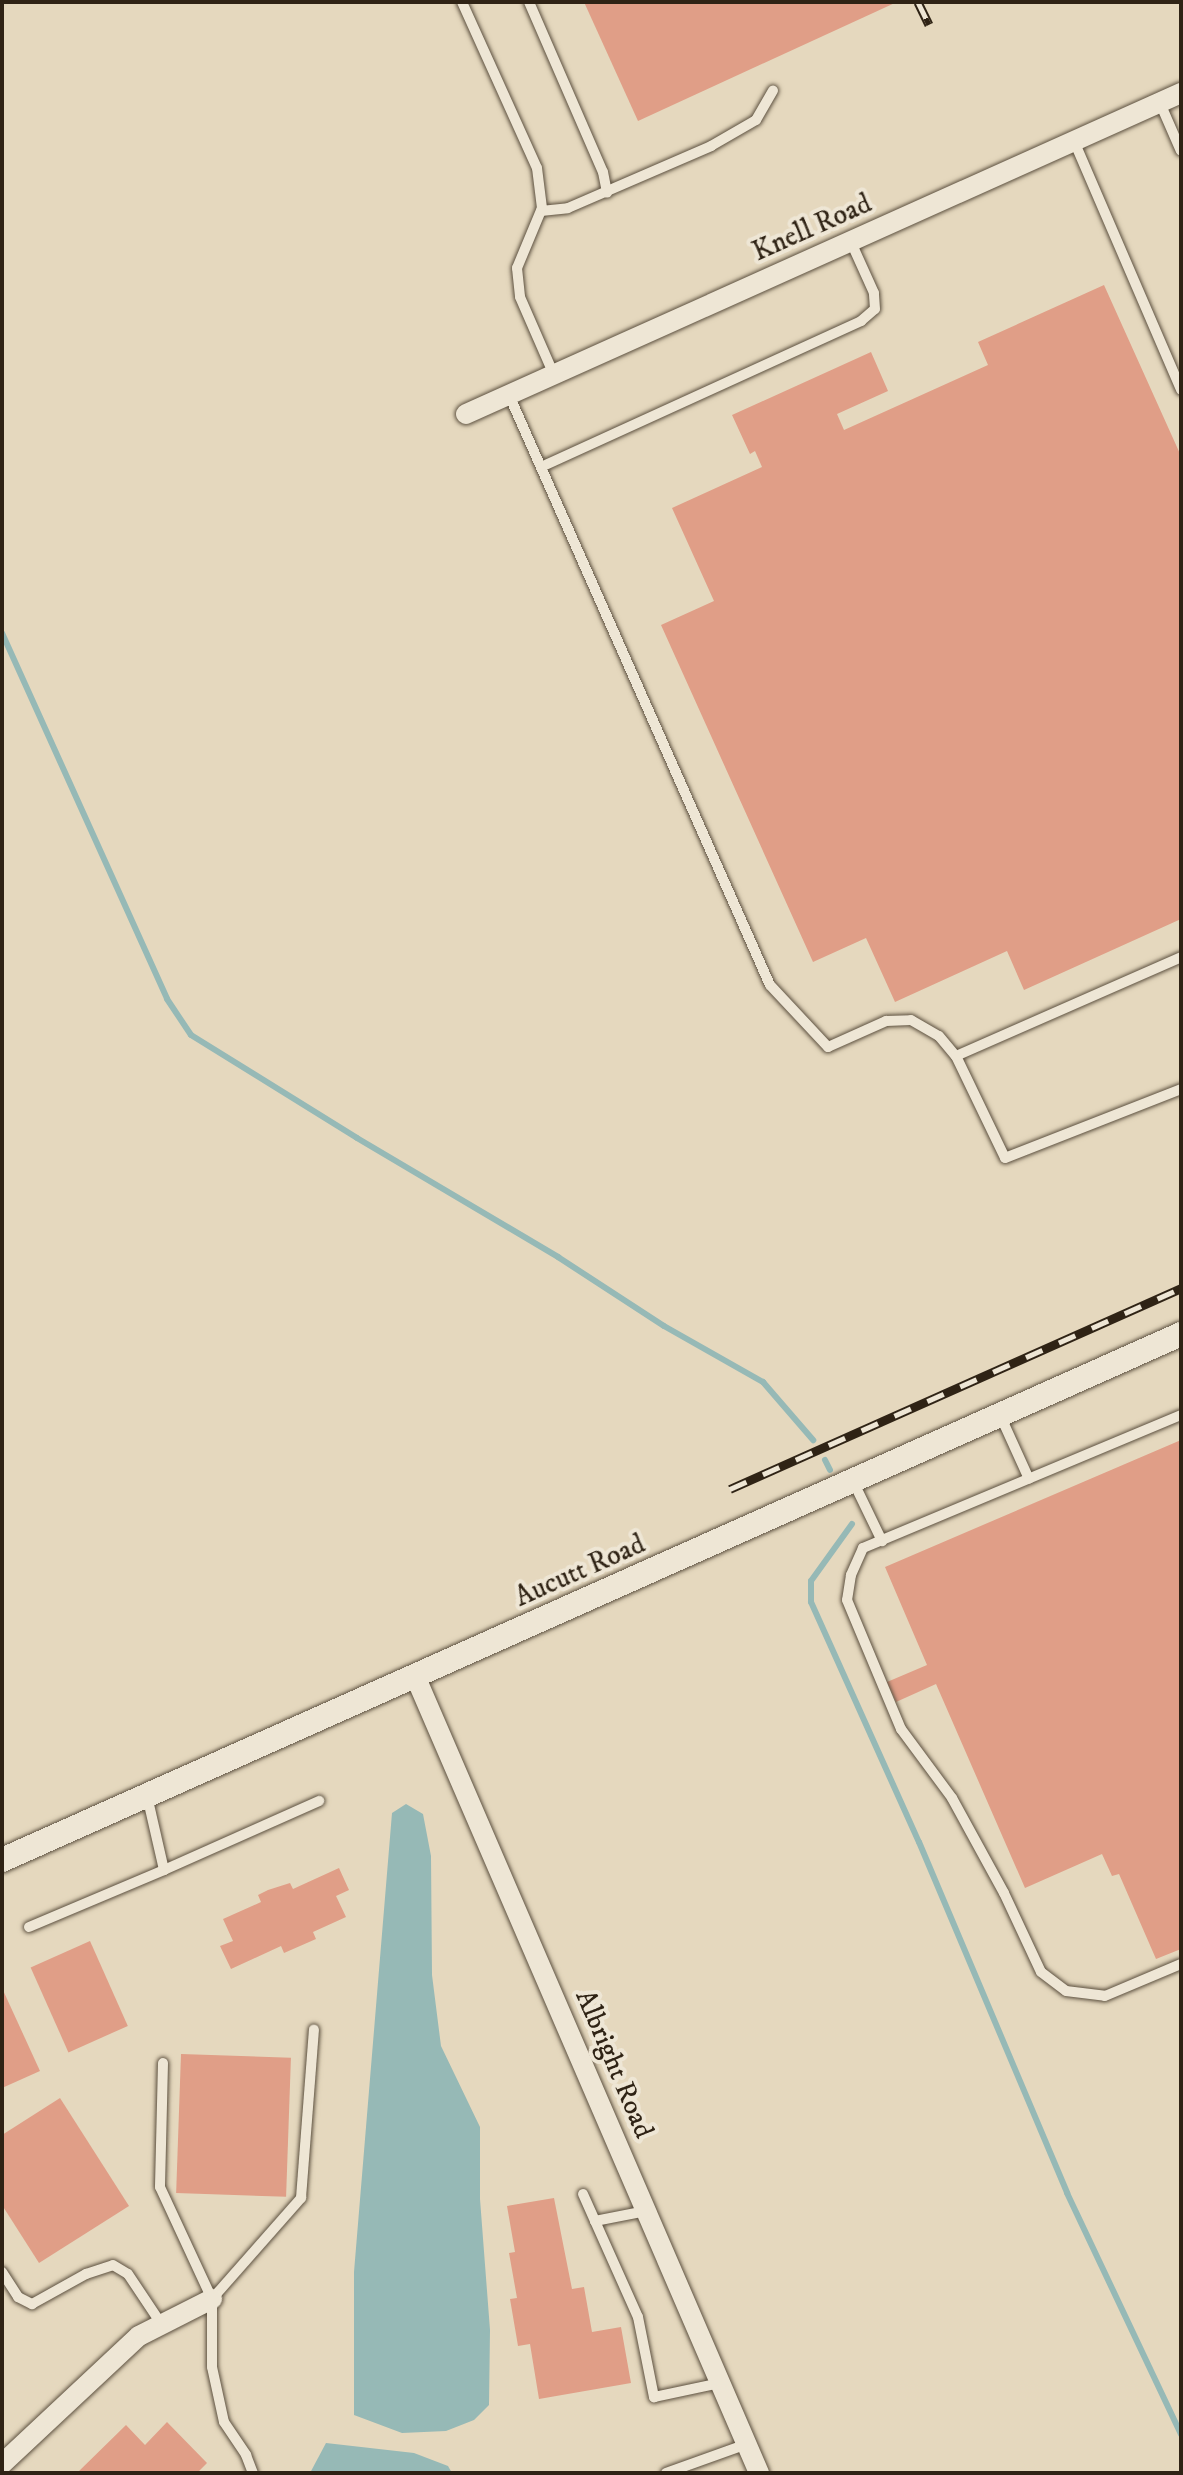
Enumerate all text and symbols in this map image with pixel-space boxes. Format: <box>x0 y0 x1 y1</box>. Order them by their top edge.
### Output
street label: Knell Road <box>747 187 877 269</box>
street label: Aucutt Road <box>510 1527 650 1615</box>
street label: Albright Road <box>568 1985 660 2143</box>

